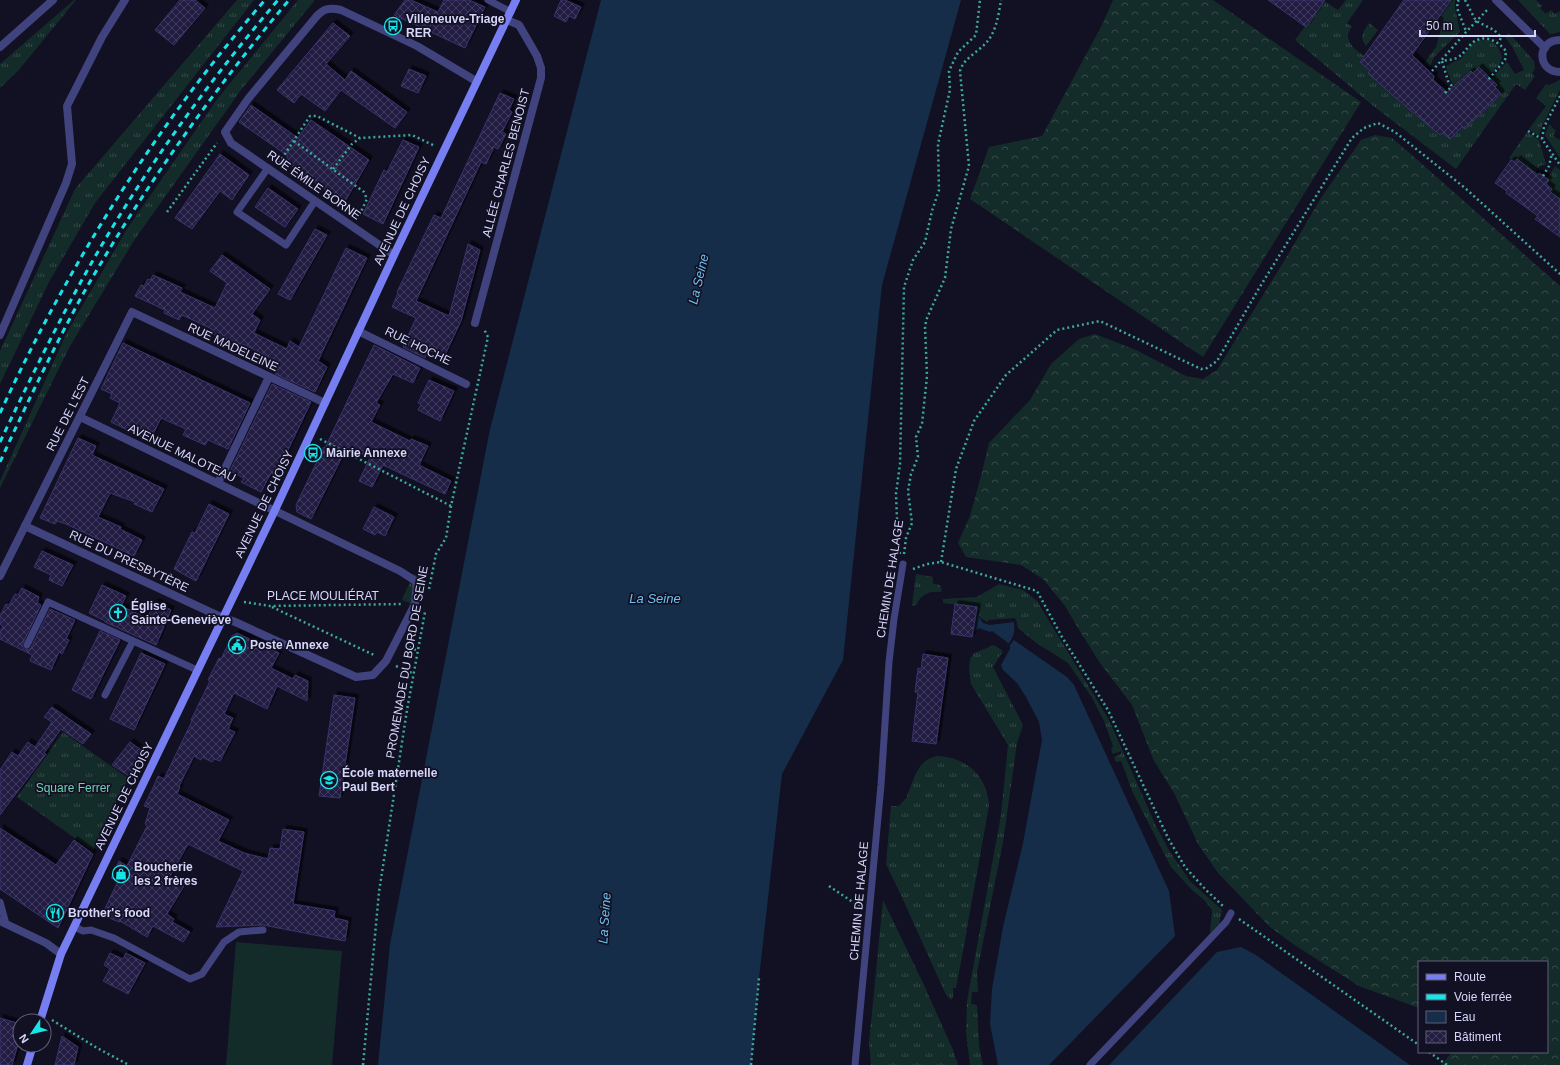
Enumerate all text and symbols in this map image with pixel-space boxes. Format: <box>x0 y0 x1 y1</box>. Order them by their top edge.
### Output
place label: Villeneuve-Triage RER <box>406 12 505 40</box>
scale bar <box>1420 12 1535 38</box>
bus stop icon: Villeneuve-Triage RER <box>383 16 403 36</box>
text: 50 m <box>1426 19 1453 33</box>
street label: ALLÉE CHARLES BENOIST <box>478 86 533 239</box>
street label: RUE ÉMILE BORNE <box>265 147 364 222</box>
street label: AVENUE DE CHOISY <box>371 155 433 267</box>
water label: La Seine <box>685 252 712 306</box>
street label: RUE MADELEINE <box>186 320 280 374</box>
street label: RUE HOCHE <box>383 324 453 368</box>
street label: RUE DE L'EST <box>43 374 93 453</box>
street label: AVENUE MALOTEAU <box>126 421 238 485</box>
bus stop icon: Mairie Annexe <box>303 443 323 463</box>
place label: Mairie Annexe <box>326 446 407 460</box>
street label: AVENUE DE CHOISY <box>232 448 296 560</box>
street label: CHEMIN DE HALAGE <box>874 519 906 639</box>
street label: RUE DU PRESBYTÈRE <box>67 526 191 595</box>
street label: PROMENADE DU BORD DE SEINE <box>383 565 431 759</box>
street label: PLACE MOULIÉRAT <box>267 588 380 603</box>
water label: La Seine <box>629 591 681 606</box>
place label: Église Sainte-Geneviève <box>131 598 231 627</box>
church icon: Église Sainte-Geneviève <box>108 603 128 623</box>
public building icon: Poste Annexe <box>227 635 247 655</box>
place label: Poste Annexe <box>250 638 329 652</box>
street label: AVENUE DE CHOISY <box>92 740 156 852</box>
place label: École maternelle Paul Bert <box>342 765 438 794</box>
school or university icon: École maternelle Paul Bert <box>319 770 339 790</box>
park label: Square Ferrer <box>36 781 110 795</box>
street label: CHEMIN DE HALAGE <box>847 841 871 961</box>
place label: Boucherie les 2 frères <box>134 860 198 888</box>
shop icon: Boucherie les 2 frères <box>111 864 131 884</box>
water label: La Seine <box>595 892 614 944</box>
restaurant icon: Brother's food <box>45 903 65 923</box>
place label: Brother's food <box>68 906 150 920</box>
legend <box>1418 961 1548 1053</box>
text: Route <box>1454 970 1486 984</box>
text: Voie ferrée <box>1454 990 1512 1004</box>
text: Eau <box>1454 1010 1475 1024</box>
north arrow <box>12 1013 52 1053</box>
text: Bâtiment <box>1454 1030 1502 1044</box>
text: N <box>17 1032 31 1045</box>

